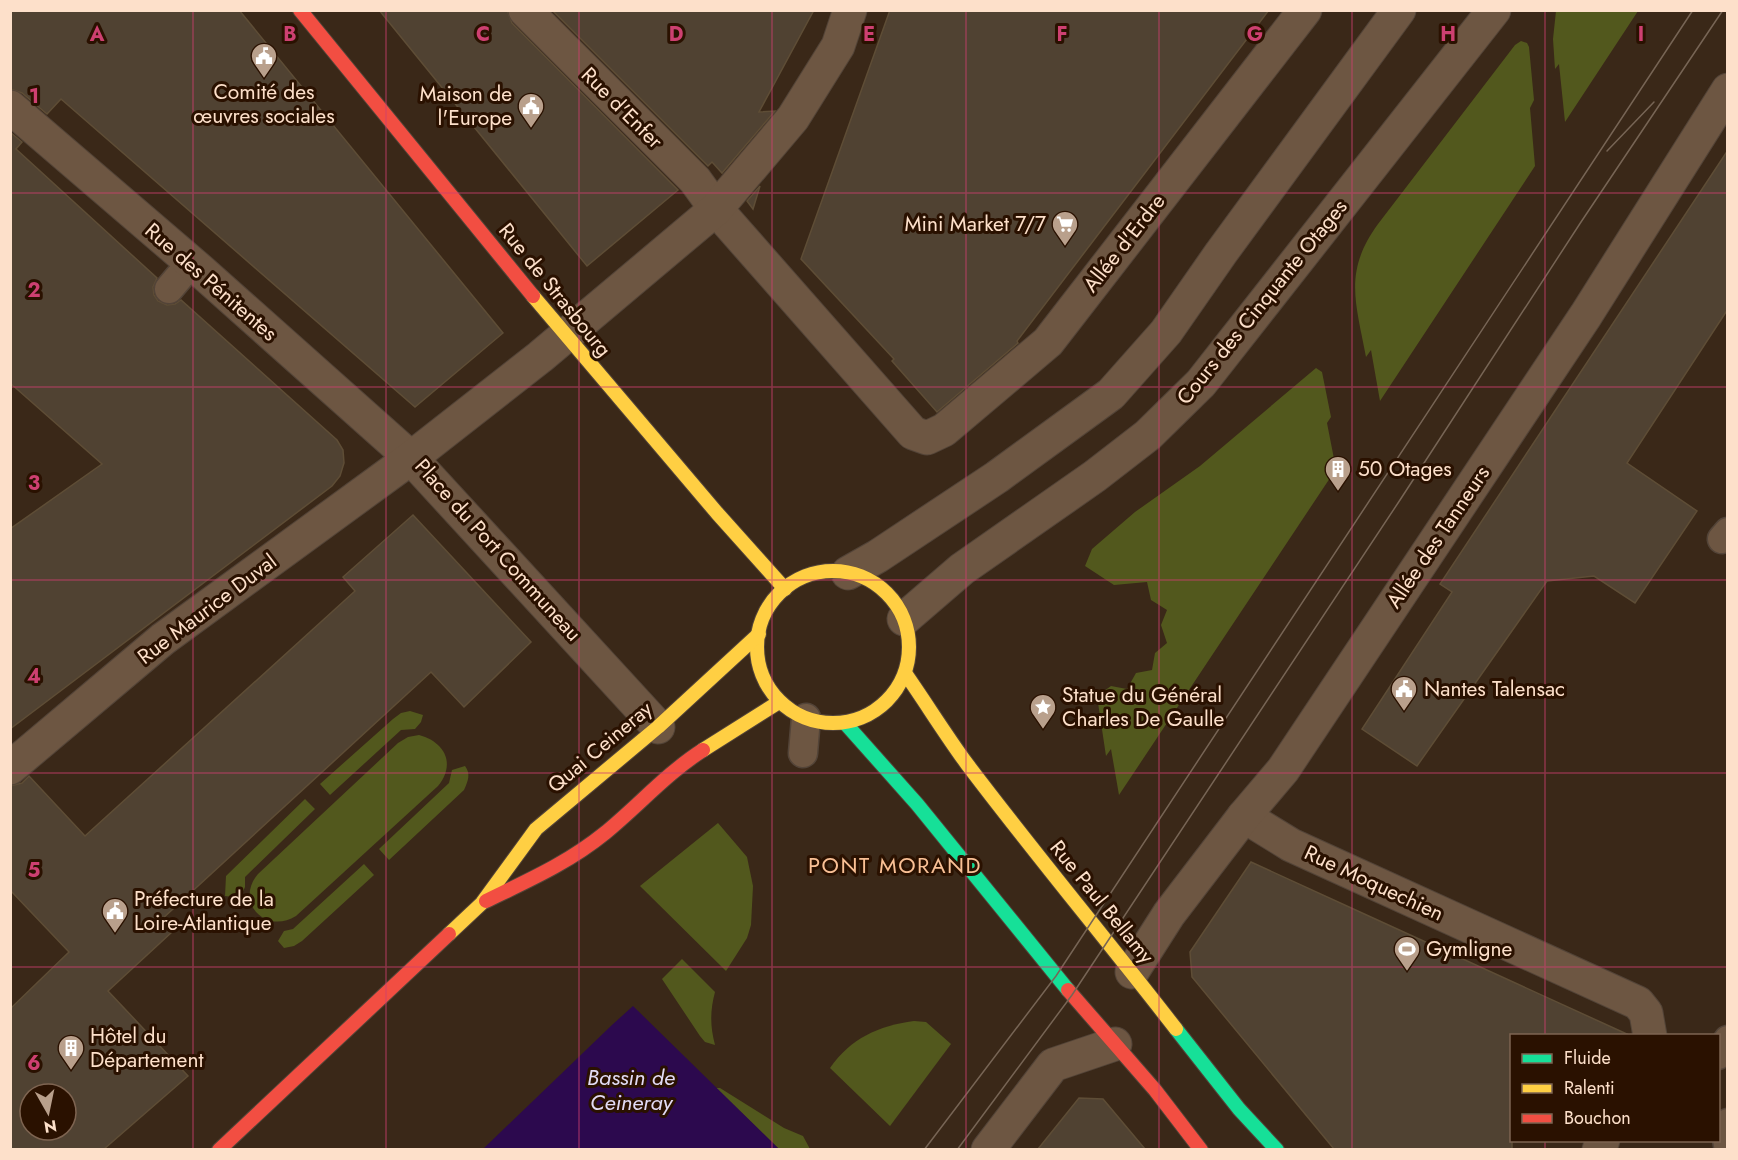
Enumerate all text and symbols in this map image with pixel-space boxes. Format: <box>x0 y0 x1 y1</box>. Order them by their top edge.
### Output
text: A <box>89 20 105 49</box>
text: B <box>283 20 297 49</box>
text: C <box>476 20 490 49</box>
text: D <box>669 20 683 49</box>
text: E <box>863 20 875 49</box>
text: F <box>1056 20 1068 49</box>
text: G <box>1247 20 1263 49</box>
text: H <box>1440 20 1456 49</box>
text: I <box>1638 20 1644 49</box>
public building icon: Comité des œuvres sociales <box>249 41 279 79</box>
street label: Rue d'Enfer <box>574 60 670 156</box>
place label: Comité des œuvres sociales <box>193 77 335 131</box>
place label: Maison de l'Europe <box>419 79 512 133</box>
text: 1 <box>29 82 39 111</box>
public building icon: Maison de l'Europe <box>516 91 546 129</box>
street label: Allée d'Erdre <box>1076 187 1172 299</box>
street label: Cours des Cinquante Otages <box>1170 193 1354 411</box>
place label: Mini Market 7/7 <box>905 209 1046 239</box>
supermarket icon: Mini Market 7/7 <box>1050 209 1080 247</box>
street label: Rue des Pénitentes <box>138 216 284 348</box>
street label: Rue de Strasbourg <box>492 217 618 363</box>
text: 2 <box>27 276 41 305</box>
street label: Place du Port Communeau <box>408 452 588 648</box>
building icon: 50 Otages <box>1323 454 1353 492</box>
place label: 50 Otages <box>1358 454 1452 484</box>
street label: Allée des Tanneurs <box>1379 460 1497 614</box>
text: 3 <box>28 469 40 498</box>
street label: Rue Maurice Duval <box>131 547 283 671</box>
text: 4 <box>27 662 41 691</box>
public building icon: Nantes Talensac <box>1389 674 1419 712</box>
place label: Nantes Talensac <box>1424 674 1565 704</box>
place label: Statue du Général Charles De Gaulle <box>1062 680 1225 734</box>
place icon: Statue du Général Charles De Gaulle <box>1028 692 1058 730</box>
street label: Quai Ceineray <box>541 694 659 800</box>
street label: Rue Paul Bellamy <box>1043 834 1162 971</box>
street label: Rue Moquechien <box>1299 838 1449 928</box>
district label: PONT MORAND <box>808 849 982 881</box>
text: 5 <box>28 856 41 885</box>
place label: Préfecture de la Loire-Atlantique <box>134 884 274 938</box>
public building icon: Préfecture de la Loire-Atlantique <box>100 896 130 934</box>
sports icon: Gymligne <box>1392 934 1422 972</box>
place label: Gymligne <box>1426 934 1512 964</box>
place label: Hôtel du Département <box>90 1021 203 1075</box>
building icon: Hôtel du Département <box>56 1033 86 1071</box>
legend <box>1510 1034 1720 1142</box>
text: Fluide <box>1564 1045 1611 1071</box>
text: 6 <box>27 1049 41 1078</box>
water label: Bassin de Ceineray <box>587 1061 675 1118</box>
text: Ralenti <box>1564 1075 1615 1101</box>
north arrow <box>18 1082 78 1142</box>
text: Bouchon <box>1564 1105 1631 1131</box>
text: N <box>42 1114 58 1139</box>

